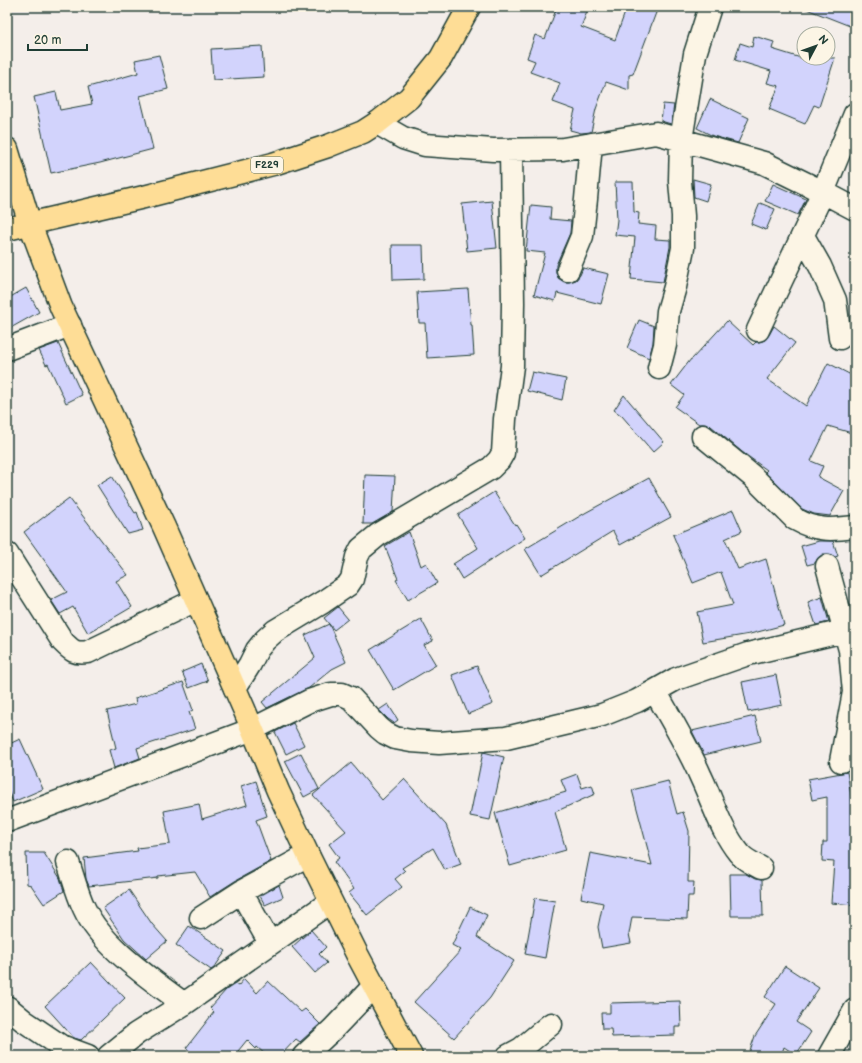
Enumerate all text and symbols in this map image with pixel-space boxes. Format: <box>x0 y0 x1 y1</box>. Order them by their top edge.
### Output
scale bar <box>28 26 87 52</box>
north arrow <box>796 26 836 66</box>
text: N <box>816 32 831 47</box>
text: 20 m <box>34 33 61 48</box>
road number: F229 <box>251 157 283 173</box>

